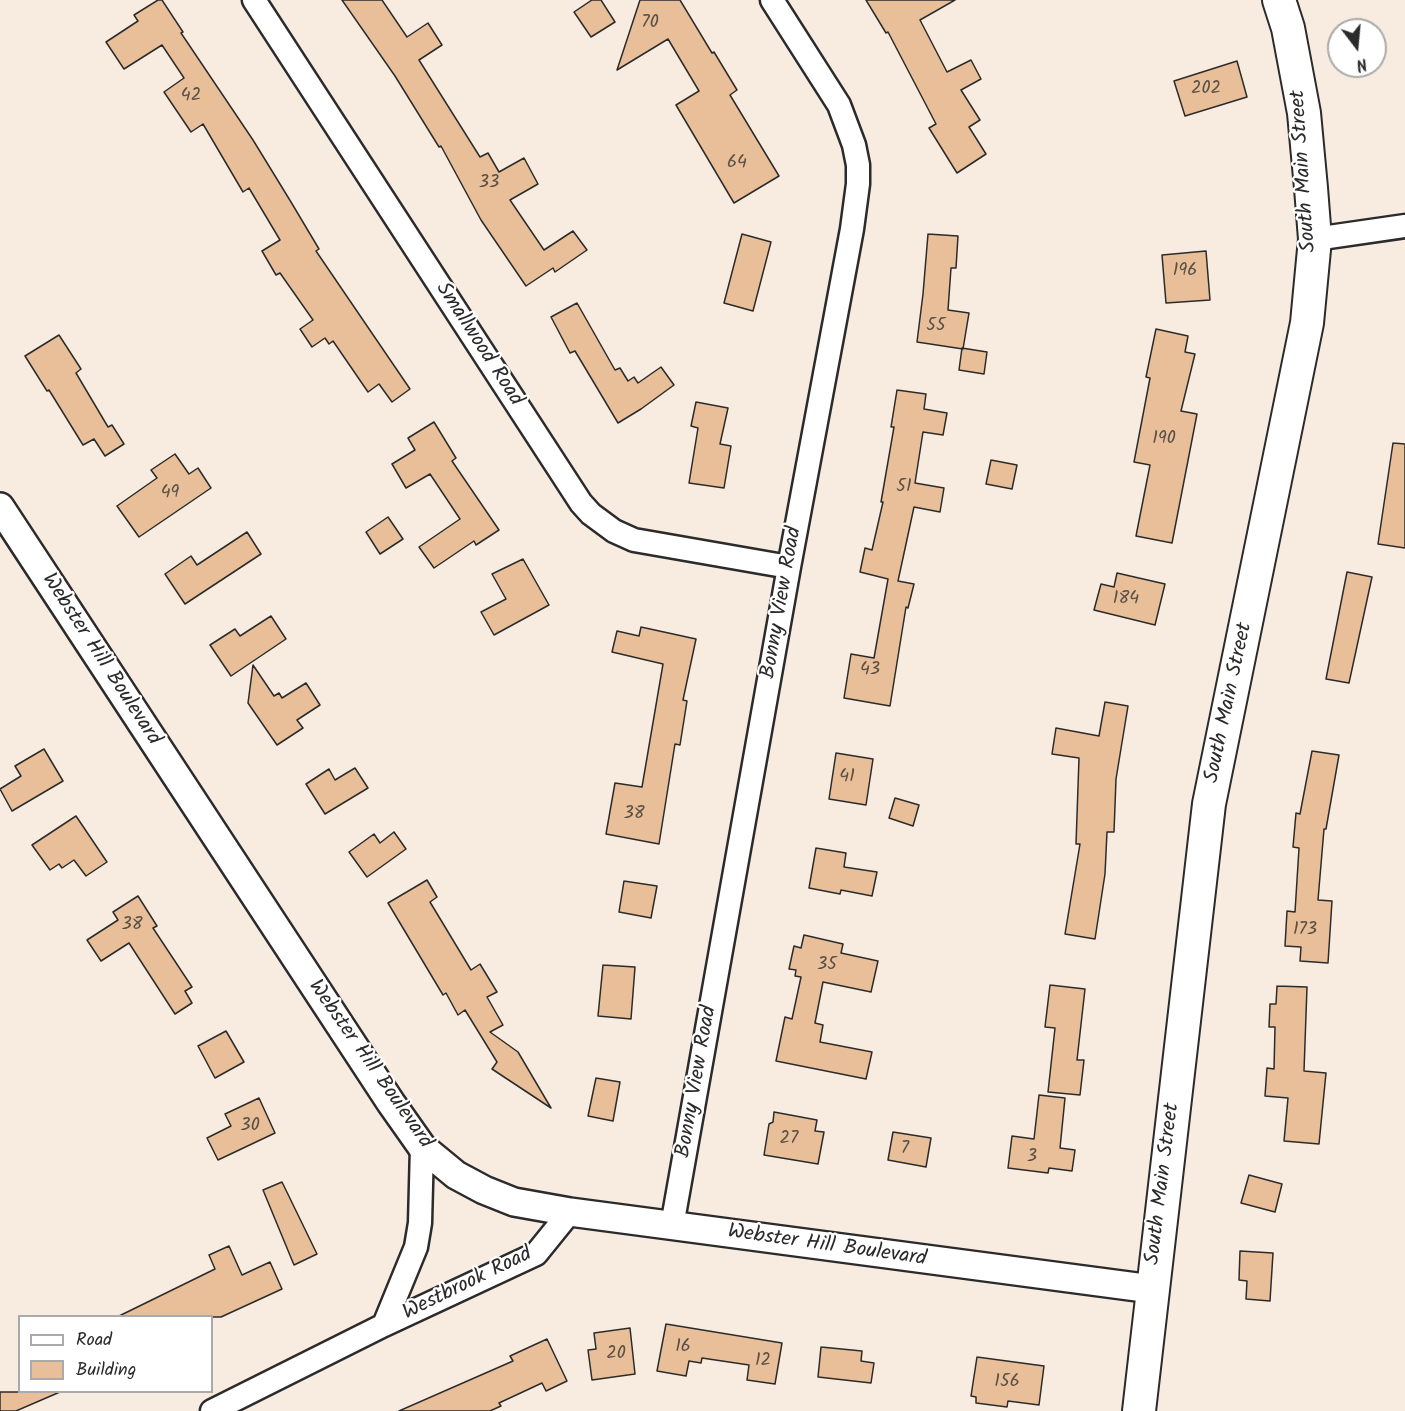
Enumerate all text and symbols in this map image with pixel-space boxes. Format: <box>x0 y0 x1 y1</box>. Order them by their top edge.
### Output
house number: 70 <box>641 13 659 35</box>
north arrow <box>1327 18 1387 78</box>
text: N <box>1353 50 1370 77</box>
house number: 202 <box>1191 79 1221 101</box>
house number: 42 <box>181 86 201 108</box>
street label: South Main Street <box>1287 89 1323 253</box>
house number: 64 <box>727 153 747 175</box>
house number: 33 <box>479 173 499 195</box>
house number: 196 <box>1173 261 1197 283</box>
street label: Smallwood Road <box>429 279 527 411</box>
house number: 55 <box>926 316 946 338</box>
house number: 190 <box>1152 429 1176 451</box>
house number: 51 <box>896 477 912 499</box>
house number: 49 <box>161 483 179 505</box>
street label: Bonny View Road <box>757 525 809 681</box>
street label: Webster Hill Boulevard <box>35 569 165 751</box>
house number: 184 <box>1113 589 1139 611</box>
street label: South Main Street <box>1201 621 1259 785</box>
house number: 43 <box>860 660 880 682</box>
house number: 41 <box>839 767 855 789</box>
house number: 38 <box>623 804 645 826</box>
house number: 38 <box>121 915 143 937</box>
house number: 173 <box>1293 920 1317 942</box>
house number: 35 <box>817 955 837 977</box>
street label: Webster Hill Boulevard <box>301 976 437 1154</box>
street label: Bonny View Road <box>672 1004 724 1160</box>
street label: South Main Street <box>1142 1102 1186 1266</box>
house number: 30 <box>240 1116 260 1138</box>
house number: 27 <box>780 1129 798 1151</box>
house number: 7 <box>901 1139 909 1161</box>
house number: 3 <box>1027 1147 1037 1169</box>
street label: Webster Hill Boulevard <box>726 1221 928 1273</box>
street label: Westbrook Road <box>399 1243 537 1327</box>
legend <box>18 1315 213 1393</box>
text: Road <box>76 1326 112 1355</box>
house number: 16 <box>675 1337 691 1359</box>
house number: 20 <box>606 1344 626 1366</box>
house number: 12 <box>755 1351 771 1373</box>
text: Building <box>76 1356 136 1385</box>
house number: 156 <box>994 1372 1020 1394</box>

